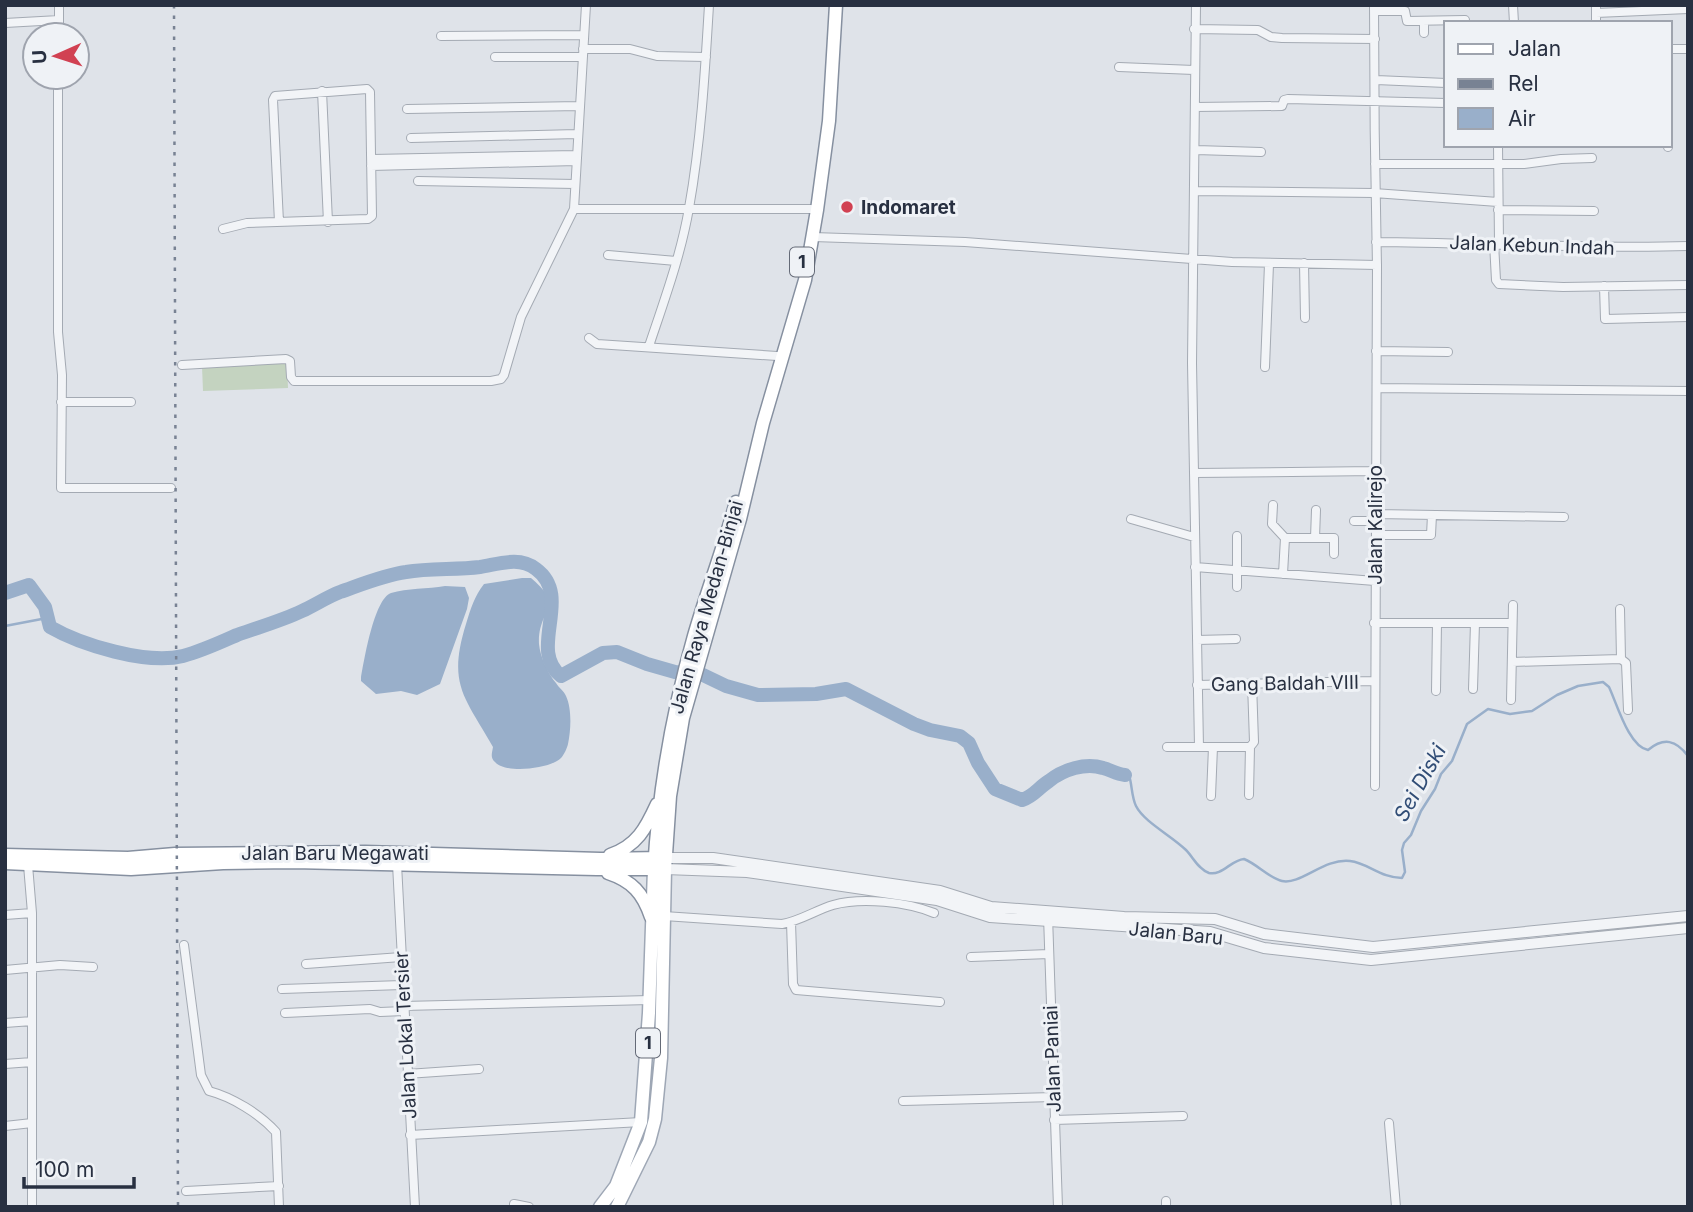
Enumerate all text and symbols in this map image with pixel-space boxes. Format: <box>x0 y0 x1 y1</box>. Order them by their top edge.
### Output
north arrow <box>21 21 91 91</box>
legend <box>1444 21 1672 147</box>
text: Jalan <box>1508 36 1561 61</box>
text: U <box>28 49 51 64</box>
text: Rel <box>1508 71 1539 96</box>
text: Air <box>1508 106 1536 131</box>
place label: Indomaret <box>861 196 956 219</box>
marker: Indomaret <box>839 199 855 215</box>
street label: Jalan Kebun Indah <box>1449 231 1615 260</box>
road number: 1 <box>790 248 814 276</box>
street label: Jalan Kalirejo <box>1364 465 1387 585</box>
street label: Jalan Raya Medan-Binjai <box>665 498 748 717</box>
street label: Gang Baldah VIII <box>1211 671 1359 696</box>
water label: Sei Diski <box>1388 739 1451 826</box>
street label: Jalan Baru Megawati <box>241 842 429 865</box>
street label: Jalan Baru <box>1128 917 1224 950</box>
street label: Jalan Lokal Tersier <box>390 950 421 1120</box>
street label: Jalan Paniai <box>1039 1005 1066 1113</box>
road number: 1 <box>636 1028 660 1058</box>
scale bar <box>24 1146 135 1190</box>
text: 100 m <box>35 1157 94 1182</box>

